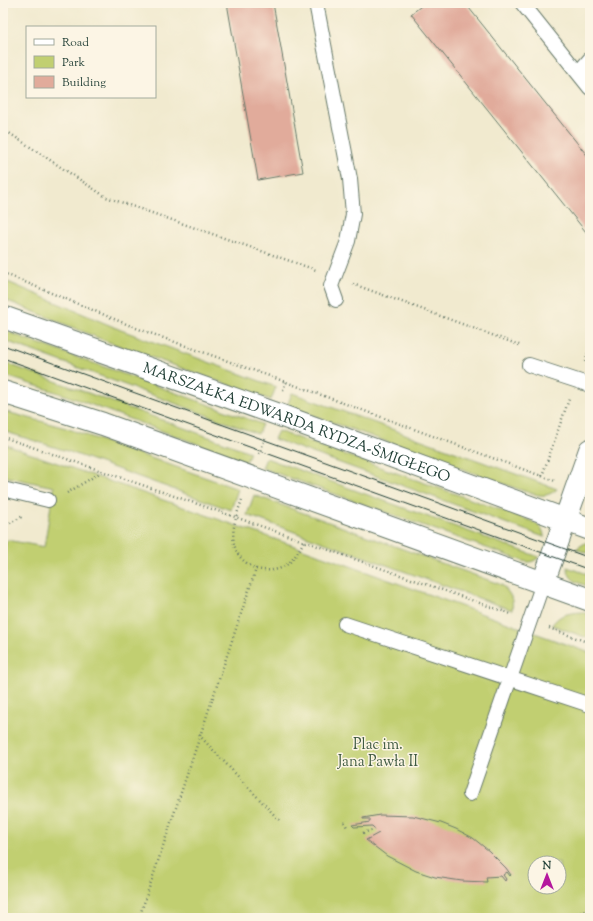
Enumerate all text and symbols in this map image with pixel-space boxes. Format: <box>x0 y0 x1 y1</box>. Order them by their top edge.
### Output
legend <box>26 26 156 98</box>
text: Road <box>62 34 89 52</box>
text: Park <box>62 54 85 72</box>
text: Building <box>62 74 106 92</box>
street label: MARSZAŁKA EDWARDA RYDZA-ŚMIGŁEGO <box>140 358 453 489</box>
park label: Plac im. Jana Pawła II <box>337 735 418 773</box>
north arrow <box>527 855 567 895</box>
text: N <box>542 858 552 874</box>

